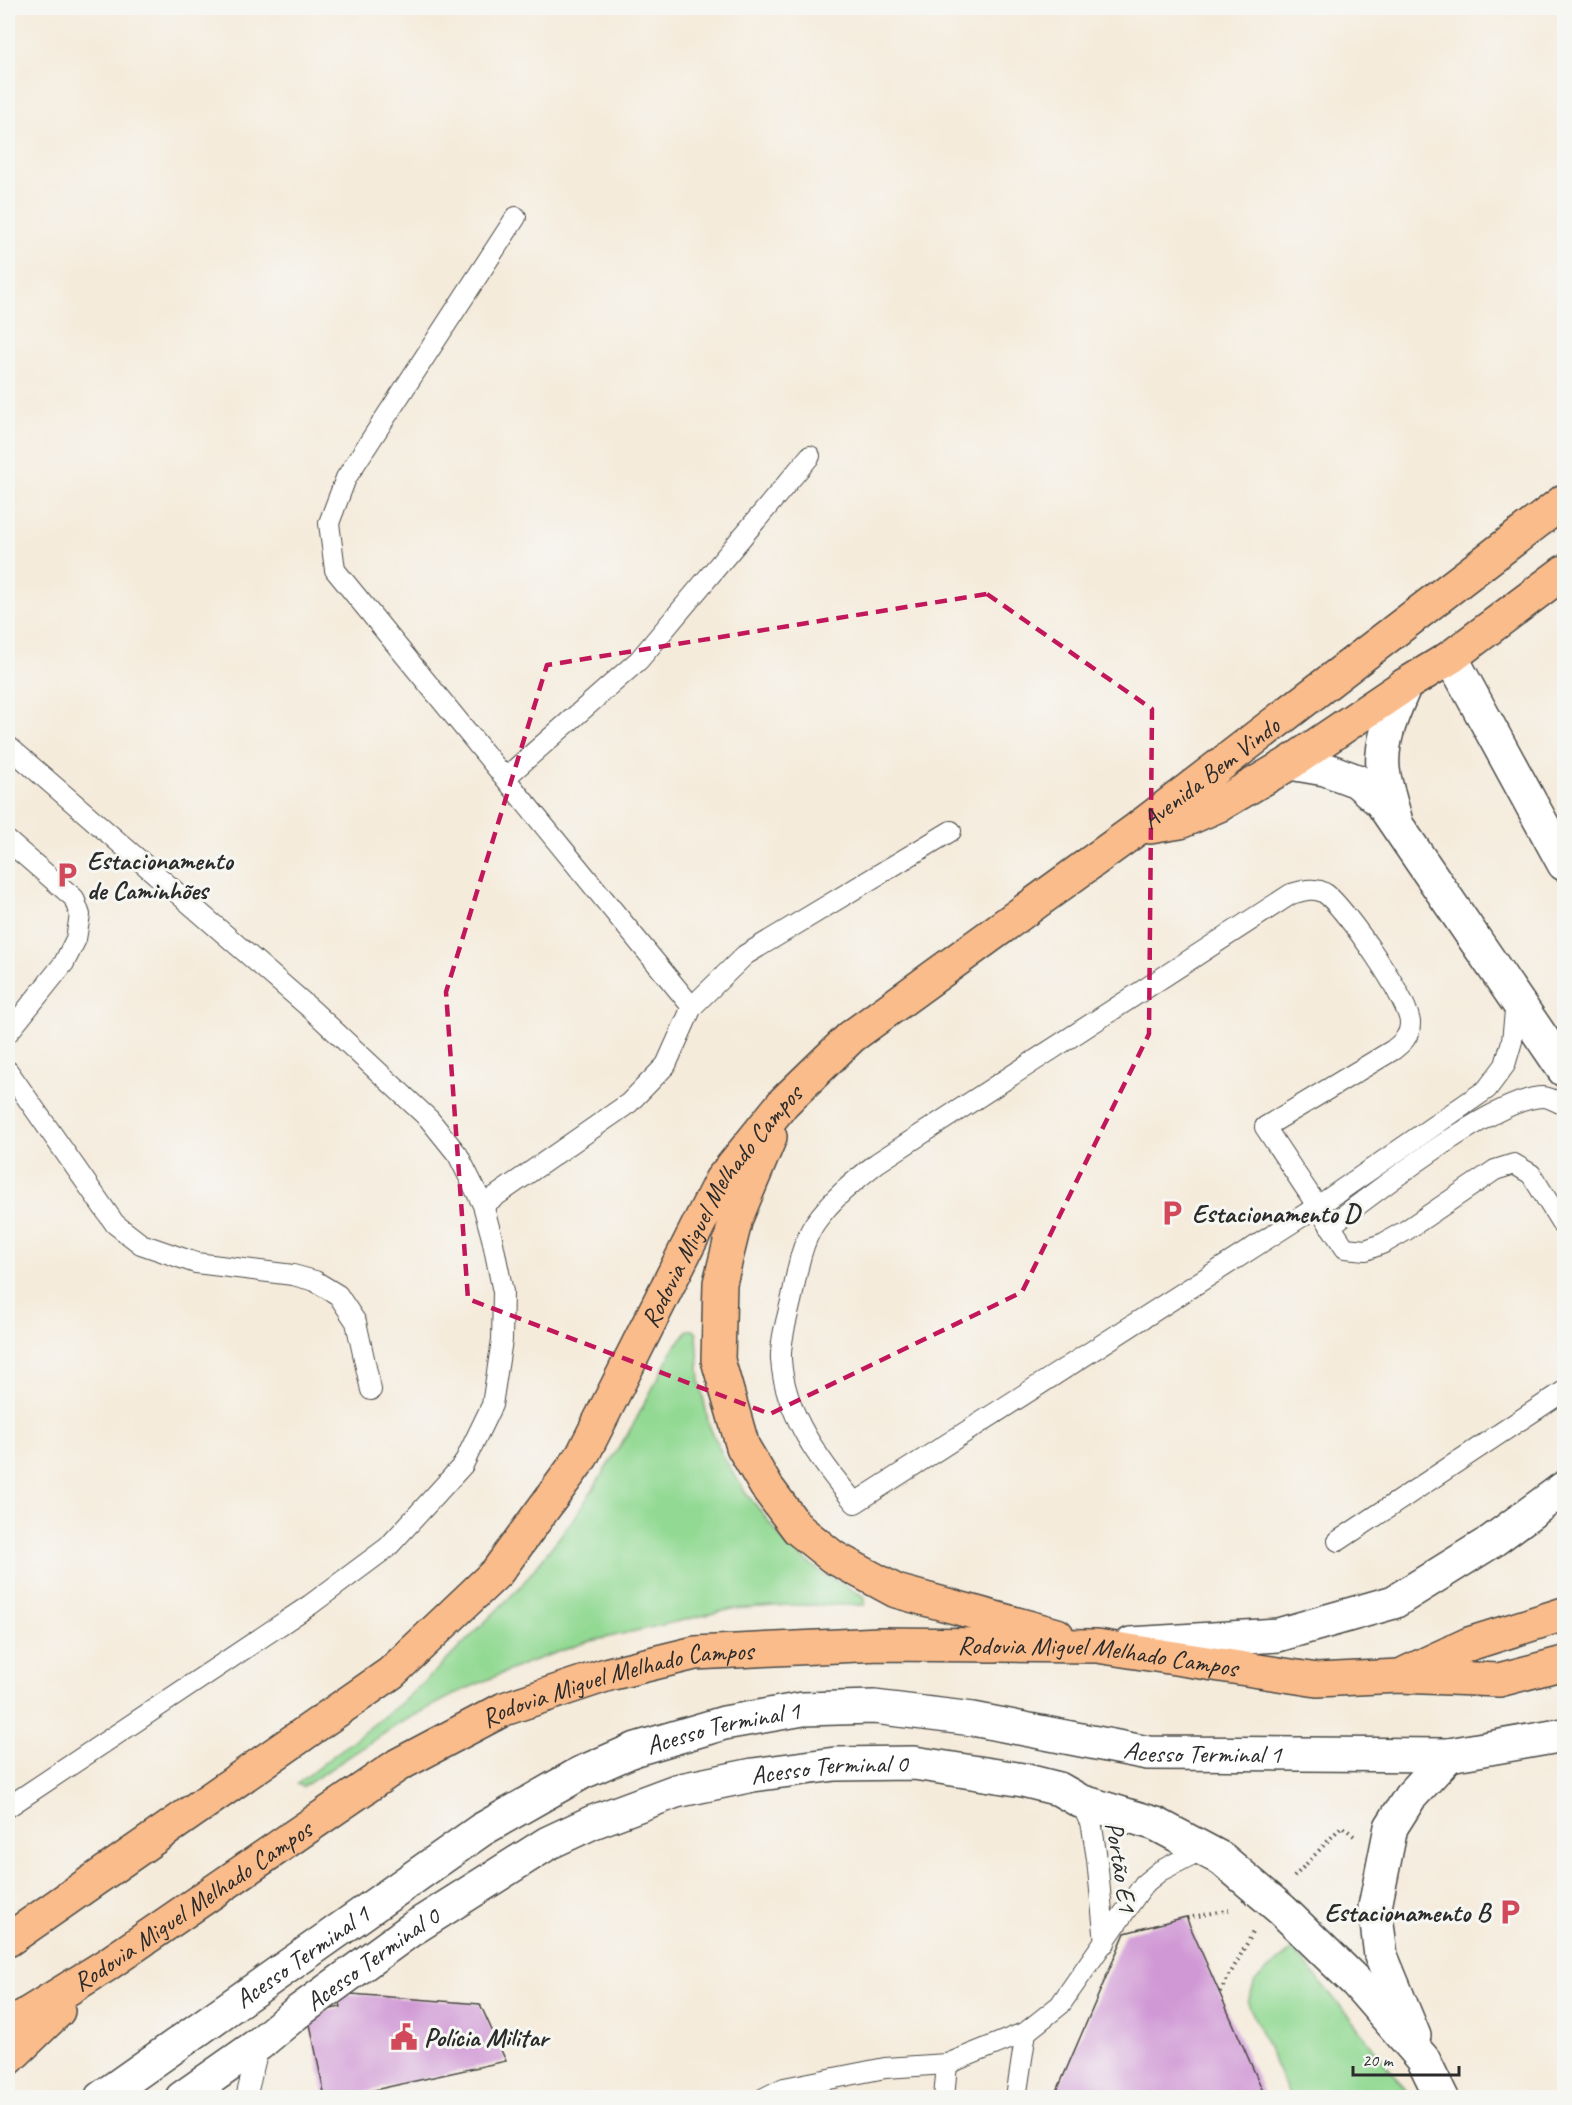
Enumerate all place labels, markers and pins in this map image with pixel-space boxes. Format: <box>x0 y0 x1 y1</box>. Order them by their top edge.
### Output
place label: Estacionamento de Caminhões <box>87 844 234 907</box>
parking icon: Estacionamento de Caminhões <box>52 860 82 890</box>
place label: Estacionamento D <box>1192 1197 1362 1230</box>
parking icon: Estacionamento D <box>1157 1198 1187 1228</box>
place label: Estacionamento B <box>1324 1896 1492 1929</box>
parking icon: Estacionamento B <box>1495 1897 1525 1927</box>
place label: Polícia Militar <box>424 2021 551 2054</box>
public building icon: Polícia Militar <box>389 2022 419 2052</box>

